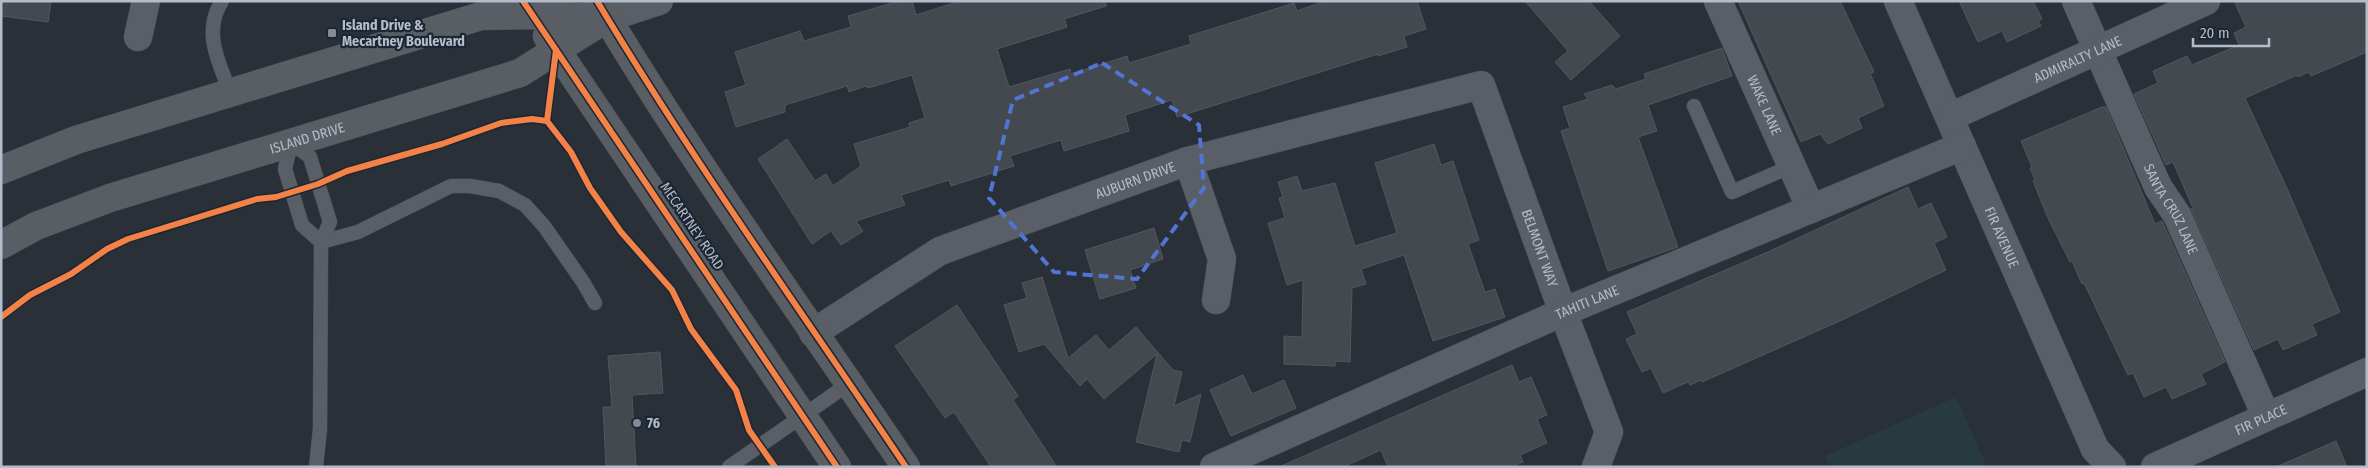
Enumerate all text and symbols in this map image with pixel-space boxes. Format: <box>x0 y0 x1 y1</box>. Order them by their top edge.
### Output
scale bar <box>2193 15 2269 47</box>
place label: Island Drive & Mecartney Boulevard <box>342 17 465 50</box>
text: 20 m <box>2200 24 2230 42</box>
marker: Island Drive & Mecartney Boulevard <box>326 27 338 39</box>
street label: ADMIRALTY LANE <box>2031 32 2124 86</box>
street label: WAKE LANE <box>1744 72 1785 138</box>
street label: ISLAND DRIVE <box>268 118 347 157</box>
street label: AUBURN DRIVE <box>1093 158 1178 202</box>
street label: SANTA CRUZ LANE <box>2140 161 2202 257</box>
street label: MECARTNEY ROAD <box>657 179 727 273</box>
street label: FIR AVENUE <box>1981 204 2023 271</box>
street label: BELMONT WAY <box>1518 207 1562 289</box>
street label: TAHITI LANE <box>1553 281 1622 323</box>
street label: FIR PLACE <box>2232 400 2290 439</box>
place label: 76 <box>647 415 660 432</box>
marker: 76 <box>631 417 643 429</box>

